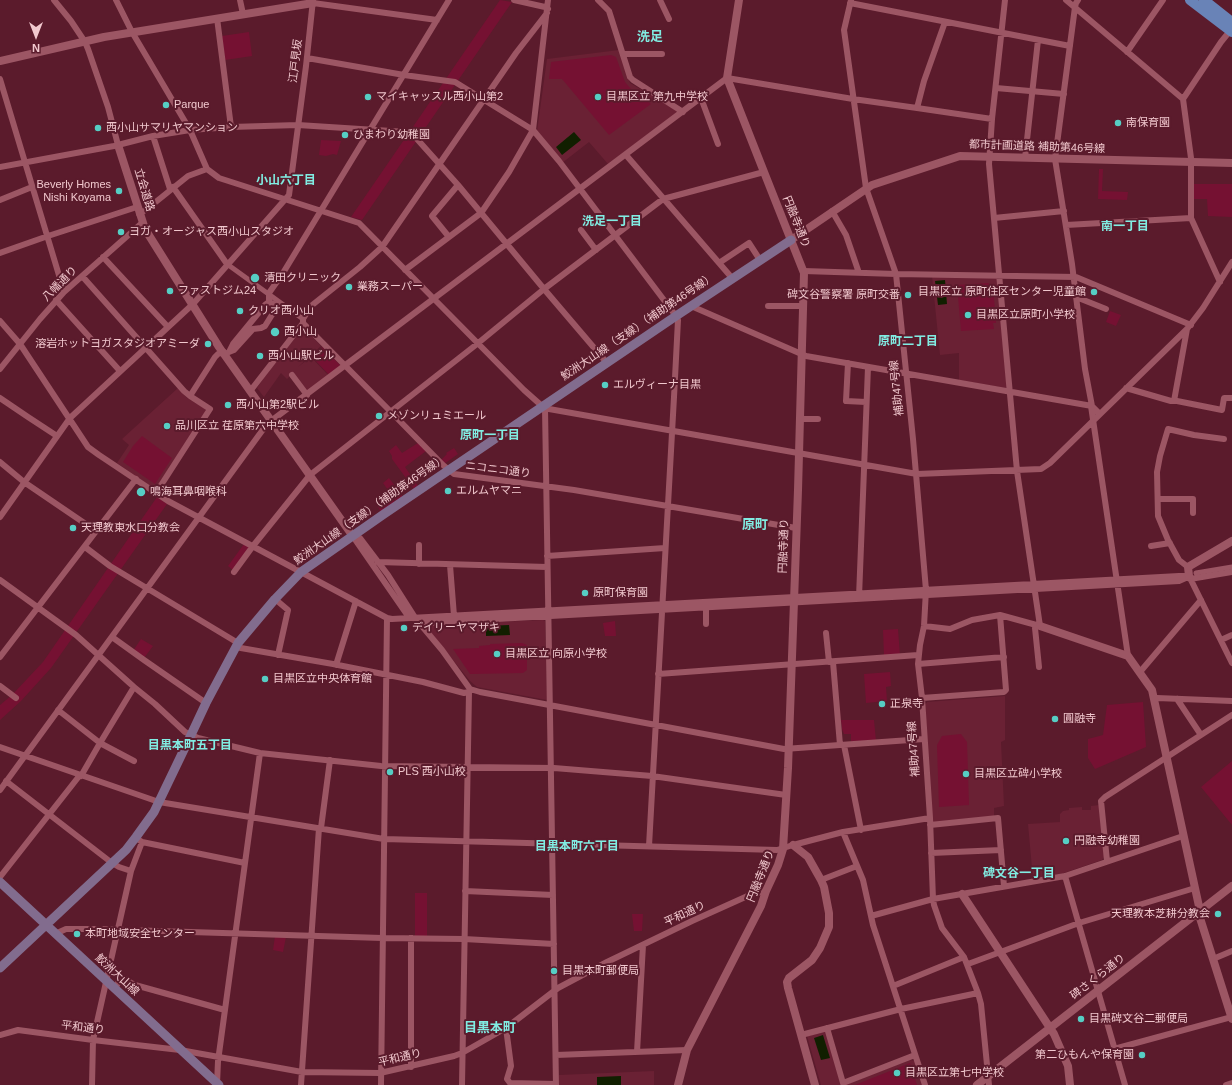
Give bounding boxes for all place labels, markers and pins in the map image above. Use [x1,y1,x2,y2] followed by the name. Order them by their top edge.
[376,90,503,104] place label: マイキャッスル西小山第2
[606,90,708,104] place label: 目黒区立 第九中学校
[363,92,373,102] marker: マイキャッスル西小山第2
[593,92,603,102] marker: 目黒区立 第九中学校
[174,98,209,112] place label: Parque
[161,100,171,110] marker: Parque
[1126,116,1170,130] place label: 南保育園
[1113,118,1123,128] marker: 南保育園
[106,121,238,135] place label: 西小山サマリヤマンション
[93,123,103,133] marker: 西小山サマリヤマンション
[353,128,430,142] place label: ひまわり幼稚園
[340,130,350,140] marker: ひまわり幼稚園
[36,178,111,204] place label: Beverly Homes Nishi Koyama
[114,186,124,196] marker: Beverly Homes Nishi Koyama
[129,225,294,239] place label: ヨガ・オージャス西小山スタジオ
[116,227,126,237] marker: ヨガ・オージャス西小山スタジオ
[264,271,341,285] place label: 清田クリニック
[249,272,261,284] marker: 清田クリニック
[357,280,423,294] place label: 業務スーパー
[344,282,354,292] marker: 業務スーパー
[178,284,256,298] place label: ファストジム24
[918,285,1086,299] place label: 目黒区立 原町住区センター児童館
[165,286,175,296] marker: ファストジム24
[1089,287,1099,297] marker: 目黒区立 原町住区センター児童館
[787,288,900,302] place label: 碑文谷警察署 原町交番
[903,290,913,300] marker: 碑文谷警察署 原町交番
[248,304,314,318] place label: クリオ西小山
[235,306,245,316] marker: クリオ西小山
[976,308,1075,322] place label: 目黒区立原町小学校
[963,310,973,320] marker: 目黒区立原町小学校
[284,325,317,339] place label: 西小山
[269,326,281,338] marker: 西小山
[35,337,200,351] place label: 溶岩ホットヨガスタジオアミーダ
[203,339,213,349] marker: 溶岩ホットヨガスタジオアミーダ
[268,349,334,363] place label: 西小山駅ビル
[255,351,265,361] marker: 西小山駅ビル
[613,378,701,392] place label: エルヴィーナ目黒
[600,380,610,390] marker: エルヴィーナ目黒
[236,398,319,412] place label: 西小山第2駅ビル
[223,400,233,410] marker: 西小山第2駅ビル
[387,409,486,423] place label: メゾンリュミエール
[374,411,384,421] marker: メゾンリュミエール
[175,419,299,433] place label: 品川区立 荏原第六中学校
[162,421,172,431] marker: 品川区立 荏原第六中学校
[456,484,522,498] place label: エルムヤマニ
[150,485,227,499] place label: 鳴海耳鼻咽喉科
[135,486,147,498] marker: 鳴海耳鼻咽喉科
[443,486,453,496] marker: エルムヤマニ
[81,521,180,535] place label: 天理教東水口分教会
[68,523,78,533] marker: 天理教東水口分教会
[593,586,648,600] place label: 原町保育園
[580,588,590,598] marker: 原町保育園
[412,621,500,635] place label: デイリーヤマザキ
[399,623,409,633] marker: デイリーヤマザキ
[505,647,607,661] place label: 目黒区立 向原小学校
[492,649,502,659] marker: 目黒区立 向原小学校
[273,672,372,686] place label: 目黒区立中央体育館
[260,674,270,684] marker: 目黒区立中央体育館
[890,697,923,711] place label: 正泉寺
[877,699,887,709] marker: 正泉寺
[1063,712,1096,726] place label: 圓融寺
[1050,714,1060,724] marker: 圓融寺
[398,765,466,779] place label: PLS 西小山校
[385,767,395,777] marker: PLS 西小山校
[974,767,1062,781] place label: 目黒区立碑小学校
[961,769,971,779] marker: 目黒区立碑小学校
[1074,834,1140,848] place label: 円融寺幼稚園
[1061,836,1071,846] marker: 円融寺幼稚園
[1111,907,1210,921] place label: 天理教本芝耕分教会
[1213,909,1223,919] marker: 天理教本芝耕分教会
[85,927,195,941] place label: 本町地域安全センター
[72,929,82,939] marker: 本町地域安全センター
[562,964,639,978] place label: 目黒本町郵便局
[549,966,559,976] marker: 目黒本町郵便局
[1089,1012,1188,1026] place label: 目黒碑文谷二郵便局
[1076,1014,1086,1024] marker: 目黒碑文谷二郵便局
[1035,1048,1134,1062] place label: 第二ひもんや保育園
[1137,1050,1147,1060] marker: 第二ひもんや保育園
[905,1066,1004,1080] place label: 目黒区立第七中学校
[892,1068,902,1078] marker: 目黒区立第七中学校

